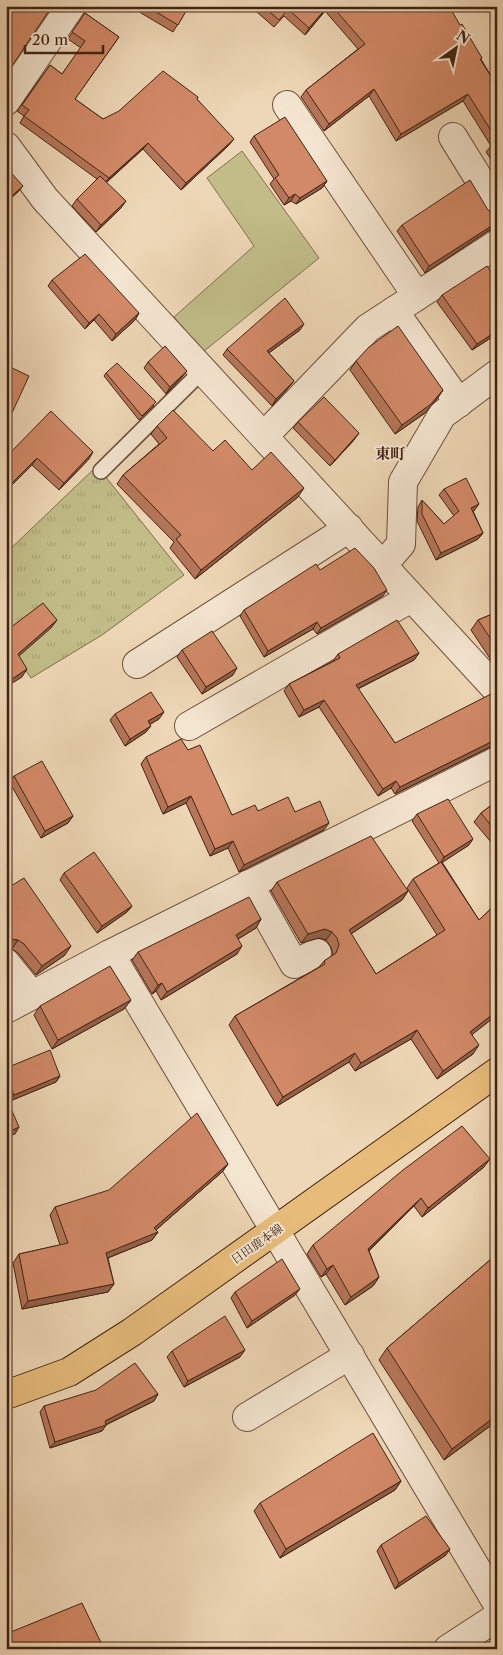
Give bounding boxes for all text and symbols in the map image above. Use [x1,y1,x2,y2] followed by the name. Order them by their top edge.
[25,22,102,54] scale bar
[430,22,480,72] north arrow
[453,26,473,48] text: N
[32,30,68,49] text: 20 m
[375,444,405,463] district label: 東町
[228,1220,286,1267] street label: 日田鹿本線

